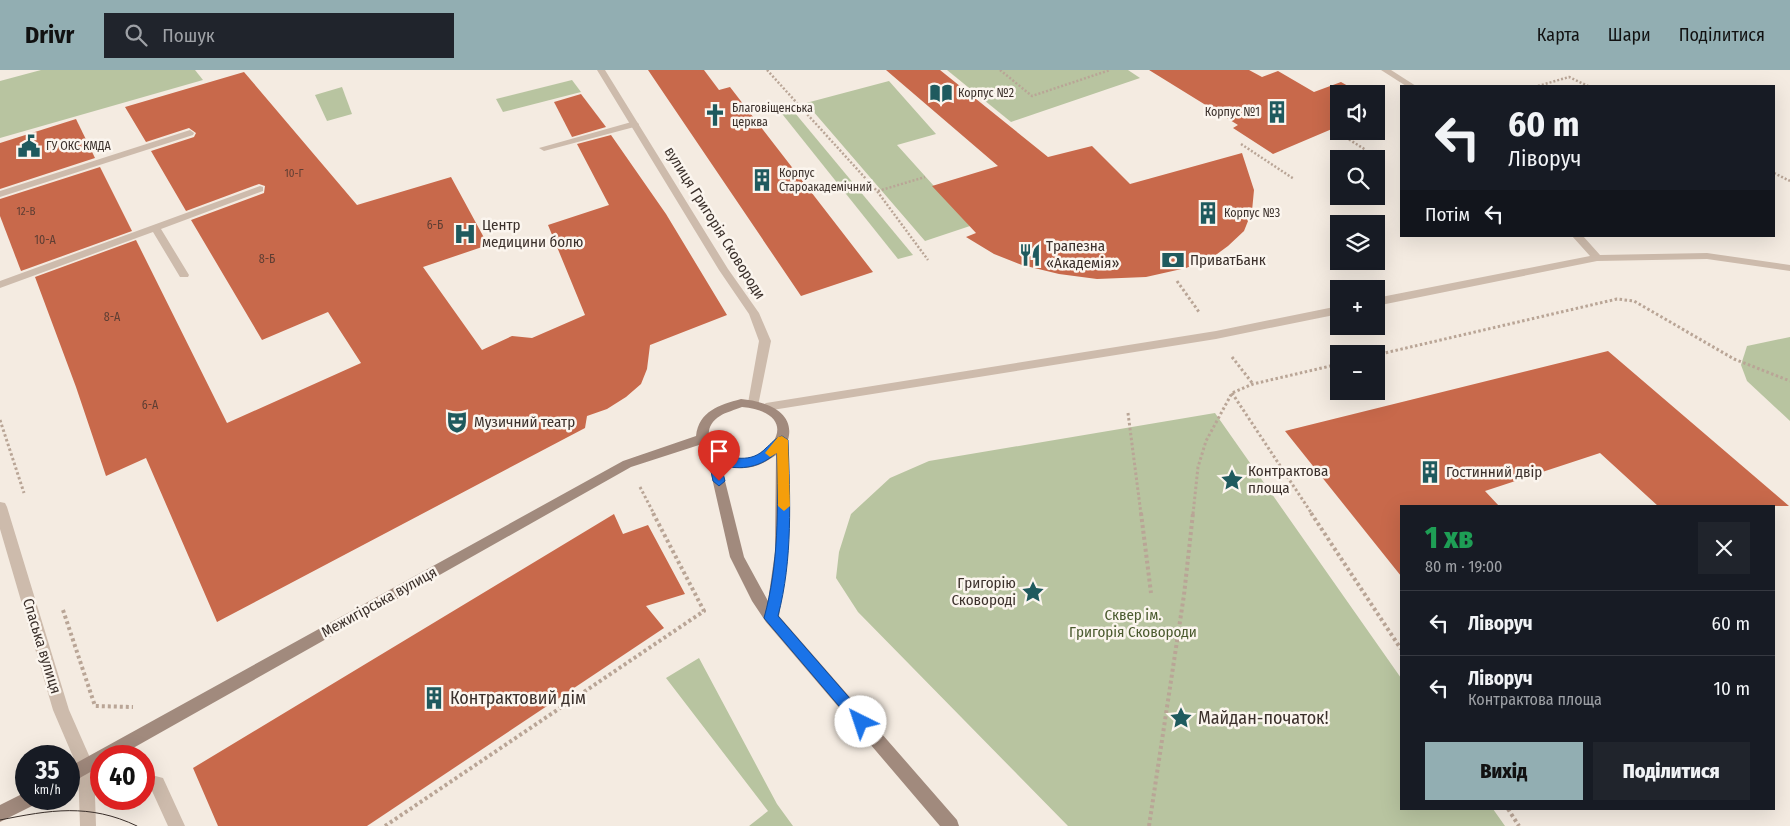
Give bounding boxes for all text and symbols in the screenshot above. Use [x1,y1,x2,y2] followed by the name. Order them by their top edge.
[104,13,454,58] search box
[25,21,74,49] text: Drivr
[122,21,150,49] icon: search
[162,24,215,47] text: Пошук
[1537,24,1580,46] text: Карта
[1608,24,1651,46] text: Шари
[1679,24,1765,46] text: Поділитися
[928,80,954,106] library icon: Корпус №2
[1330,85,1385,400] map controls
[1330,85,1385,140] button: sound
[958,86,1014,100] place label: Корпус №2
[1264,99,1290,125] building icon: Корпус №1
[732,101,813,129] place label: Благовіщенська церква
[702,102,728,128] church icon: Благовіщенська церква
[1508,103,1579,145] text: 60 m
[1205,105,1260,119] place label: Корпус №1
[1425,105,1490,170] icon: left
[16,133,42,159] public building icon: ГУ ОКС КМДА
[46,139,111,153] place label: ГУ ОКС КМДА
[661,143,769,303] street label: вулиця Григорія Сковороди
[1508,145,1581,172] text: Ліворуч
[1330,150,1385,205] button: search
[779,166,872,194] place label: Корпус Староакадемічний
[284,167,304,180] house number: 10-Г
[749,167,775,193] building icon: Корпус Староакадемічний
[1195,200,1221,226] building icon: Корпус №3
[1480,200,1508,228] icon: left
[1425,203,1470,226] text: Потім
[16,205,36,218] house number: 12-В
[1224,206,1280,220] place label: Корпус №3
[1330,215,1385,270] button: layers
[482,216,583,251] place label: Центр медицини болю
[427,218,443,232] house number: 6-Б
[452,221,478,247] hospital icon: Центр медицини болю
[34,233,56,247] house number: 10-А
[1046,237,1119,272] place label: Трапезна «Академія»
[1017,242,1043,268] restaurant icon: Трапезна «Академія»
[1160,247,1186,273] bank icon: ПриватБанк
[1190,251,1266,269] place label: ПриватБанк
[259,252,275,266] house number: 8-Б
[1330,280,1385,335] button: +
[104,310,121,324] house number: 8-А
[1330,345,1385,400] button: −
[142,398,159,412] house number: 6-А
[444,409,470,435] theatre icon: Музичний театр
[474,413,575,431] place label: Музичний театр
[698,430,740,481] pin
[705,437,733,465] icon: arrive
[1417,459,1443,485] building icon: Гостинний двір
[1248,462,1328,497] place label: Контрактова площа
[1446,463,1542,481] place label: Гостинний двір
[1219,467,1245,493] place icon: Контрактова площа
[1425,520,1473,556] text: 1 хв
[1698,522,1750,574] button: close
[1425,557,1502,576] text: 80 m · 19:00
[318,563,440,641] street label: Межигірська вулиця
[951,574,1016,609] place label: Григорію Сковороді
[1020,579,1046,605] place icon: Григорію Сковороді
[19,596,65,696] street label: Спаська вулиця
[1069,606,1197,641] park label: Сквер ім. Григорія Сковороди
[1425,609,1453,637] icon: left
[1468,612,1533,635] text: Ліворуч
[1712,612,1750,635] text: 60 m
[1468,667,1533,690] text: Ліворуч
[1425,674,1453,702] icon: left
[1714,677,1750,700] text: 10 m
[421,685,447,711] building icon: Контрактовий дім
[450,687,586,709] place label: Контрактовий дім
[1468,690,1602,709] text: Контрактова площа
[834,695,886,747] position arrow
[1168,705,1194,731] place icon: Майдан-початок!
[1198,707,1329,729] place label: Майдан-початок!
[1425,742,1583,800] button: Вихід
[1593,742,1750,800] button: Поділитися
[90,745,155,810] speed limit sign: 40
[35,756,60,786] text: 35
[34,783,61,797] text: km/h

